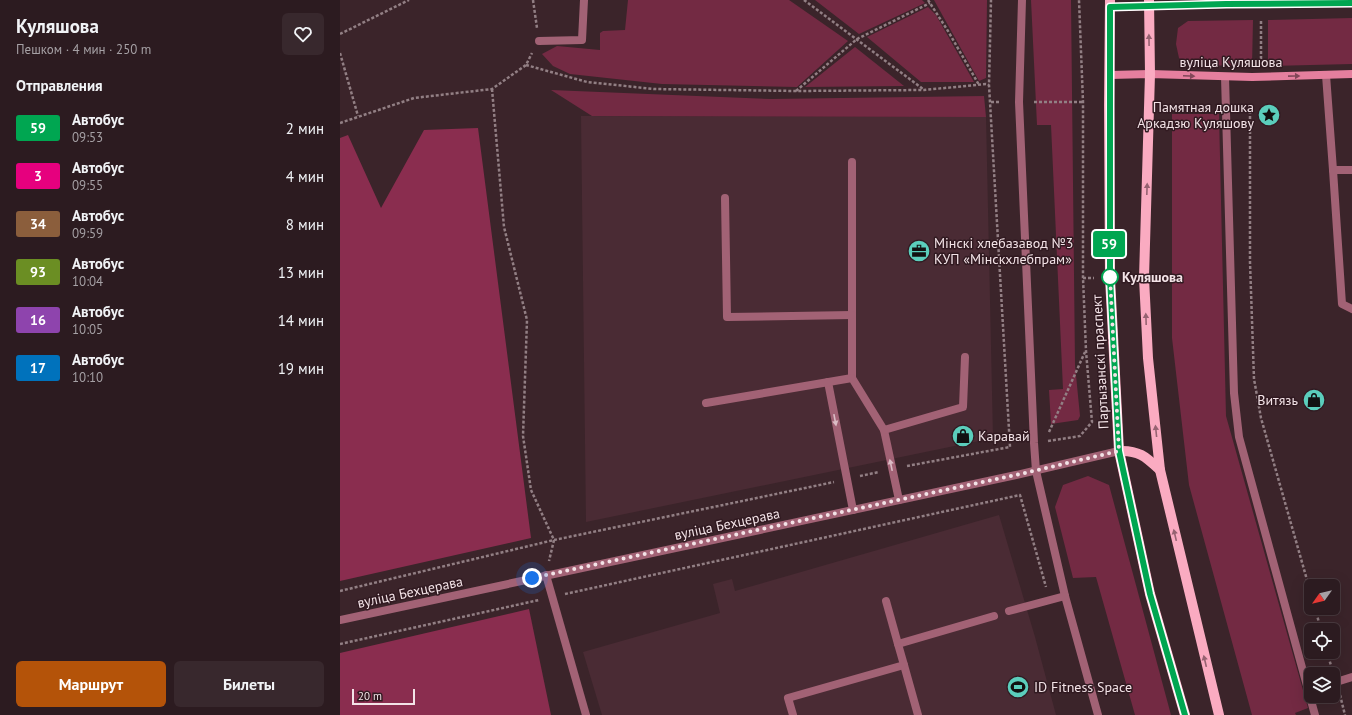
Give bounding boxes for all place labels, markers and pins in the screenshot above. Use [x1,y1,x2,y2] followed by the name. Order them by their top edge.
[1137,98,1254,132] place label: Памятная дошка Аркадзю Куляшову
[1256,102,1282,128] place icon: Памятная дошка Аркадзю Куляшову
[934,234,1073,268] place label: Мінскі хлебазавод №3 КУП «Мінскхлебпрам»
[906,238,932,264] office icon: Мінскі хлебазавод №3 КУП «Мінскхлебпрам»
[1101,268,1119,286] marker: Куляшова
[1122,268,1183,286] place label: Куляшова
[1301,387,1327,413] shop icon: Витязь
[1257,391,1298,409] place label: Витязь
[950,423,976,449] shop icon: Каравай
[978,427,1030,445] place label: Каравай
[1005,674,1031,700] sports icon: ID Fitness Space
[1034,678,1132,696] place label: ID Fitness Space

